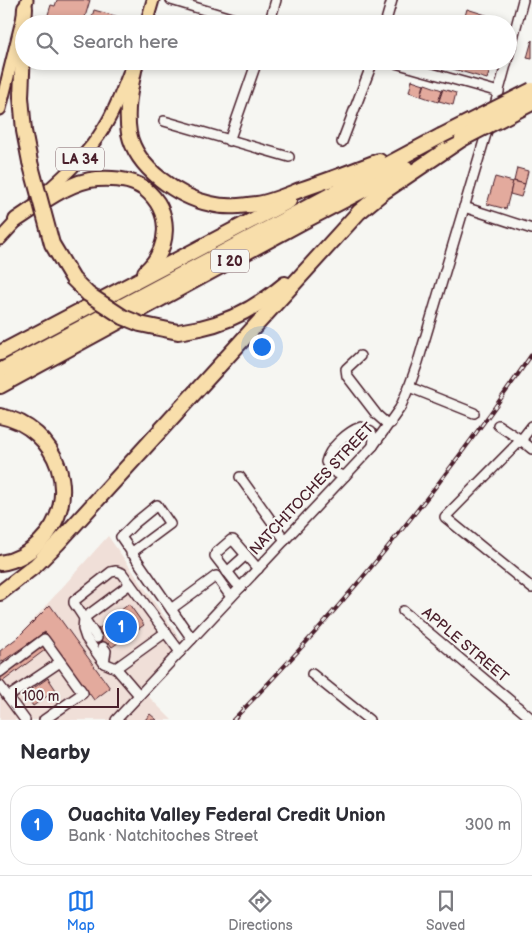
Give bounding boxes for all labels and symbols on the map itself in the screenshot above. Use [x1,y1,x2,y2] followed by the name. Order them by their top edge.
[56,148,104,170] road number: LA 34
[211,250,249,272] road number: I 20
[249,334,275,360] your location
[246,419,378,559] street label: NATCHITOCHES STREET
[418,603,512,687] street label: APPLE STREET
[105,608,137,646] pin: 1
[15,685,119,708] scale bar

